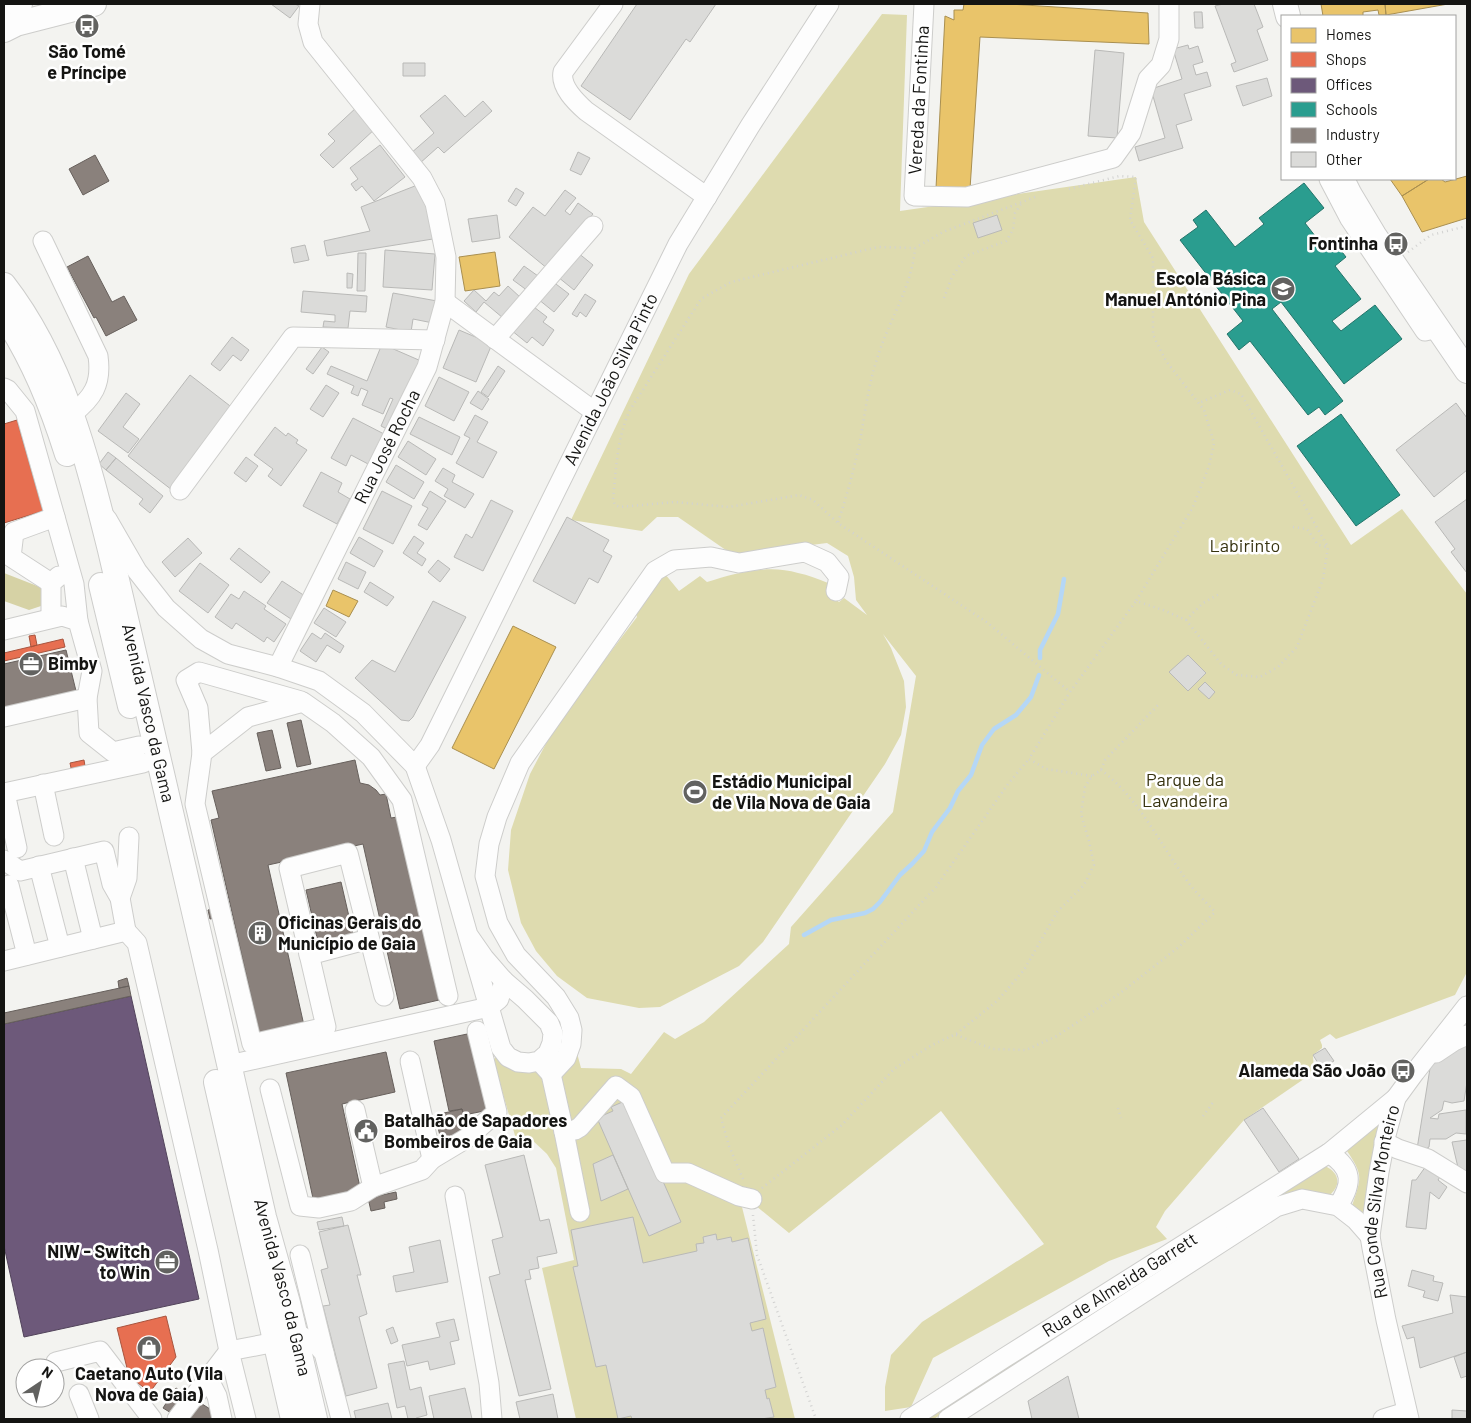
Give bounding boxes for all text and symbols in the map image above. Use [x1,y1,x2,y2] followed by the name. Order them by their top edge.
[74,13,100,39] bus stop icon: São Tomé e Príncipe
[1281,15,1456,180] legend
[903,25,933,175] street label: Vereda da Fontinha
[1326,25,1371,43] text: Homes
[47,40,127,83] place label: São Tomé e Príncipe
[1326,50,1366,68] text: Shops
[1326,75,1372,93] text: Offices
[1326,100,1378,118] text: Schools
[1326,125,1380,143] text: Industry
[1326,150,1363,168] text: Other
[1383,231,1409,257] bus stop icon: Fontinha
[1308,232,1378,254] place label: Fontinha
[1105,267,1266,310] place label: Escola Básica Manuel António Pina
[1270,276,1296,302] school or university icon: Escola Básica Manuel António Pina
[558,289,662,468] street label: Avenida João Silva Pinto
[349,386,424,507] street label: Rua José Rocha
[1210,534,1280,556] park label: Labirinto
[118,621,180,804] street label: Avenida Vasco da Gama
[18,651,44,677] office icon: Bimby
[48,652,98,674] place label: Bimby
[1142,768,1228,811] park label: Parque da Lavandeira
[712,770,871,813] place label: Estádio Municipal de Vila Nova de Gaia
[682,779,708,805] sports icon: Estádio Municipal de Vila Nova de Gaia
[278,911,422,954] place label: Oficinas Gerais do Município de Gaia
[247,920,273,946] building icon: Oficinas Gerais do Município de Gaia
[1390,1058,1416,1084] bus stop icon: Alameda São João
[1238,1059,1386,1081] place label: Alameda São João
[1358,1102,1404,1301] street label: Rua Conde Silva Monteiro
[384,1109,567,1152] place label: Batalhão de Sapadores Bombeiros de Gaia
[353,1118,379,1144] public building icon: Batalhão de Sapadores Bombeiros de Gaia
[250,1196,317,1378] street label: Avenida Vasco da Gama
[1038,1227,1201,1341] street label: Rua de Almeida Garrett
[47,1240,150,1283] place label: NIW - Switch to Win
[154,1249,180,1275] office icon: NIW - Switch to Win
[136,1335,162,1361] shop icon: Caetano Auto (Vila Nova de Gaia)
[15,1358,65,1408] north arrow
[39,1362,56,1382] text: N
[75,1362,223,1405] place label: Caetano Auto (Vila Nova de Gaia)

